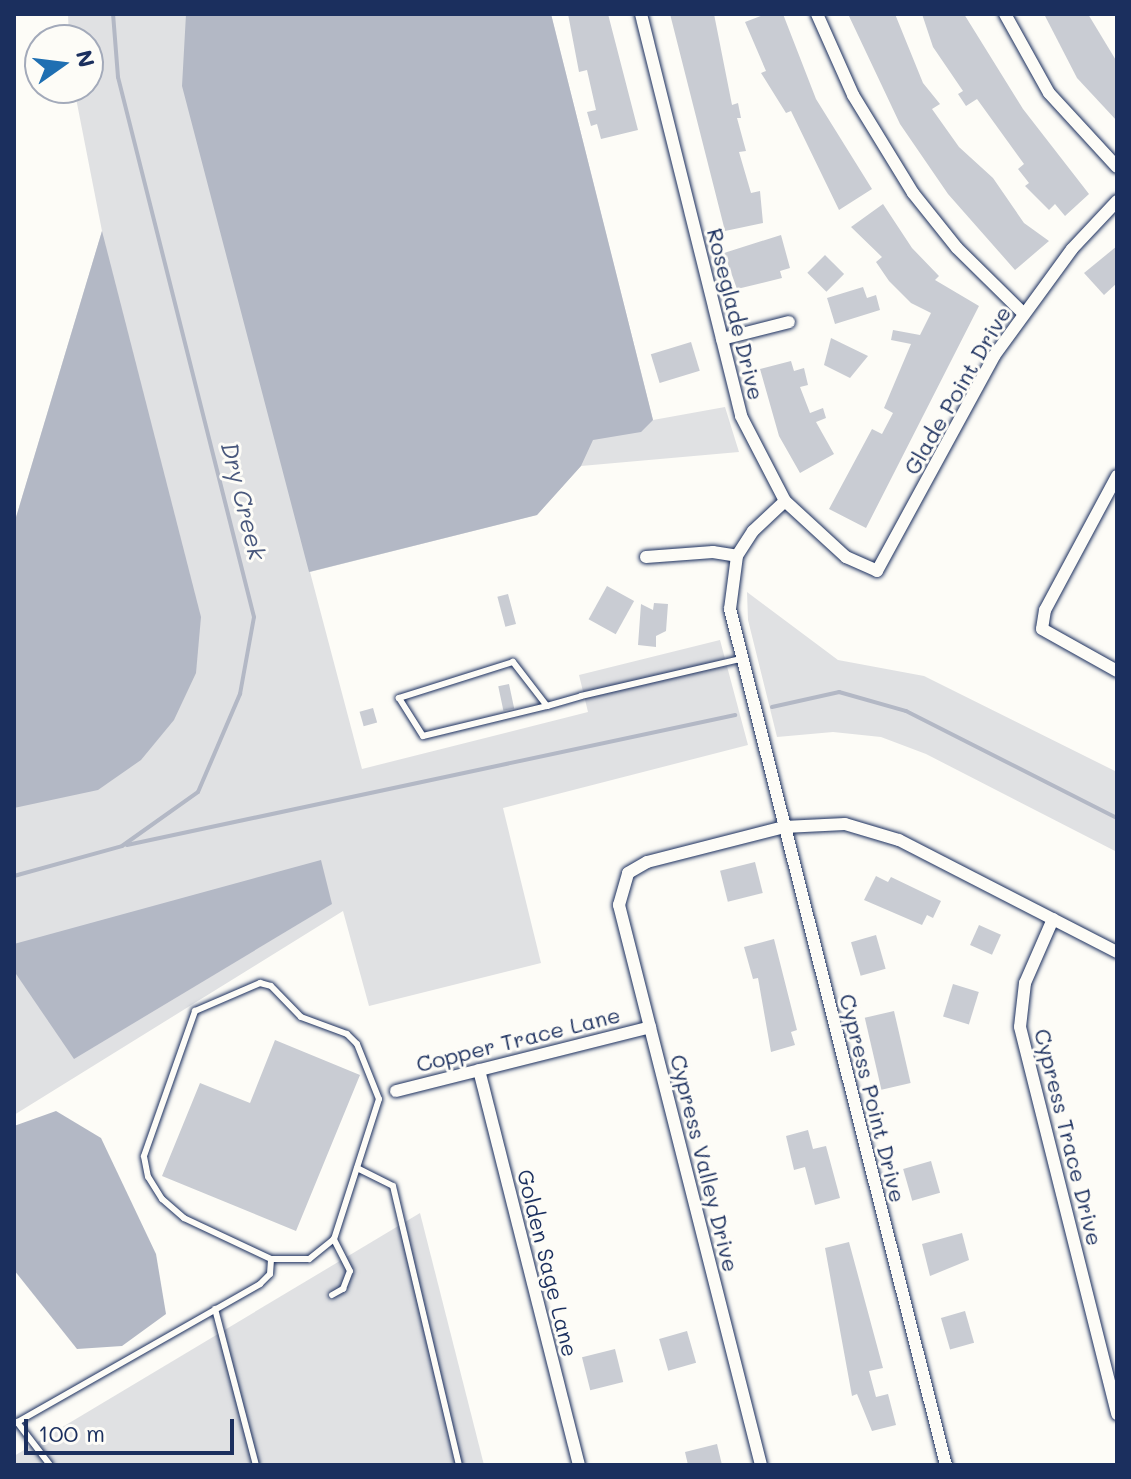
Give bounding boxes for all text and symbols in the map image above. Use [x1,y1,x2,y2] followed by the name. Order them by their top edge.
[24,24,104,104] north arrow
[70,47,102,70] text: N
[702,225,770,403] street label: Roseglade Drive
[898,301,1016,479] street label: Glade Point Drive
[215,439,273,563] water label: Dry Creek
[834,991,912,1205] street label: Cypress Point Drive
[413,1001,623,1077] street label: Copper Trace Lane
[1029,1026,1109,1248] street label: Cypress Trace Drive
[665,1052,745,1274] street label: Cypress Valley Drive
[512,1167,584,1359] street label: Golden Sage Lane
[28,1403,238,1453] scale bar
[38,1417,105,1448] text: 100 m

